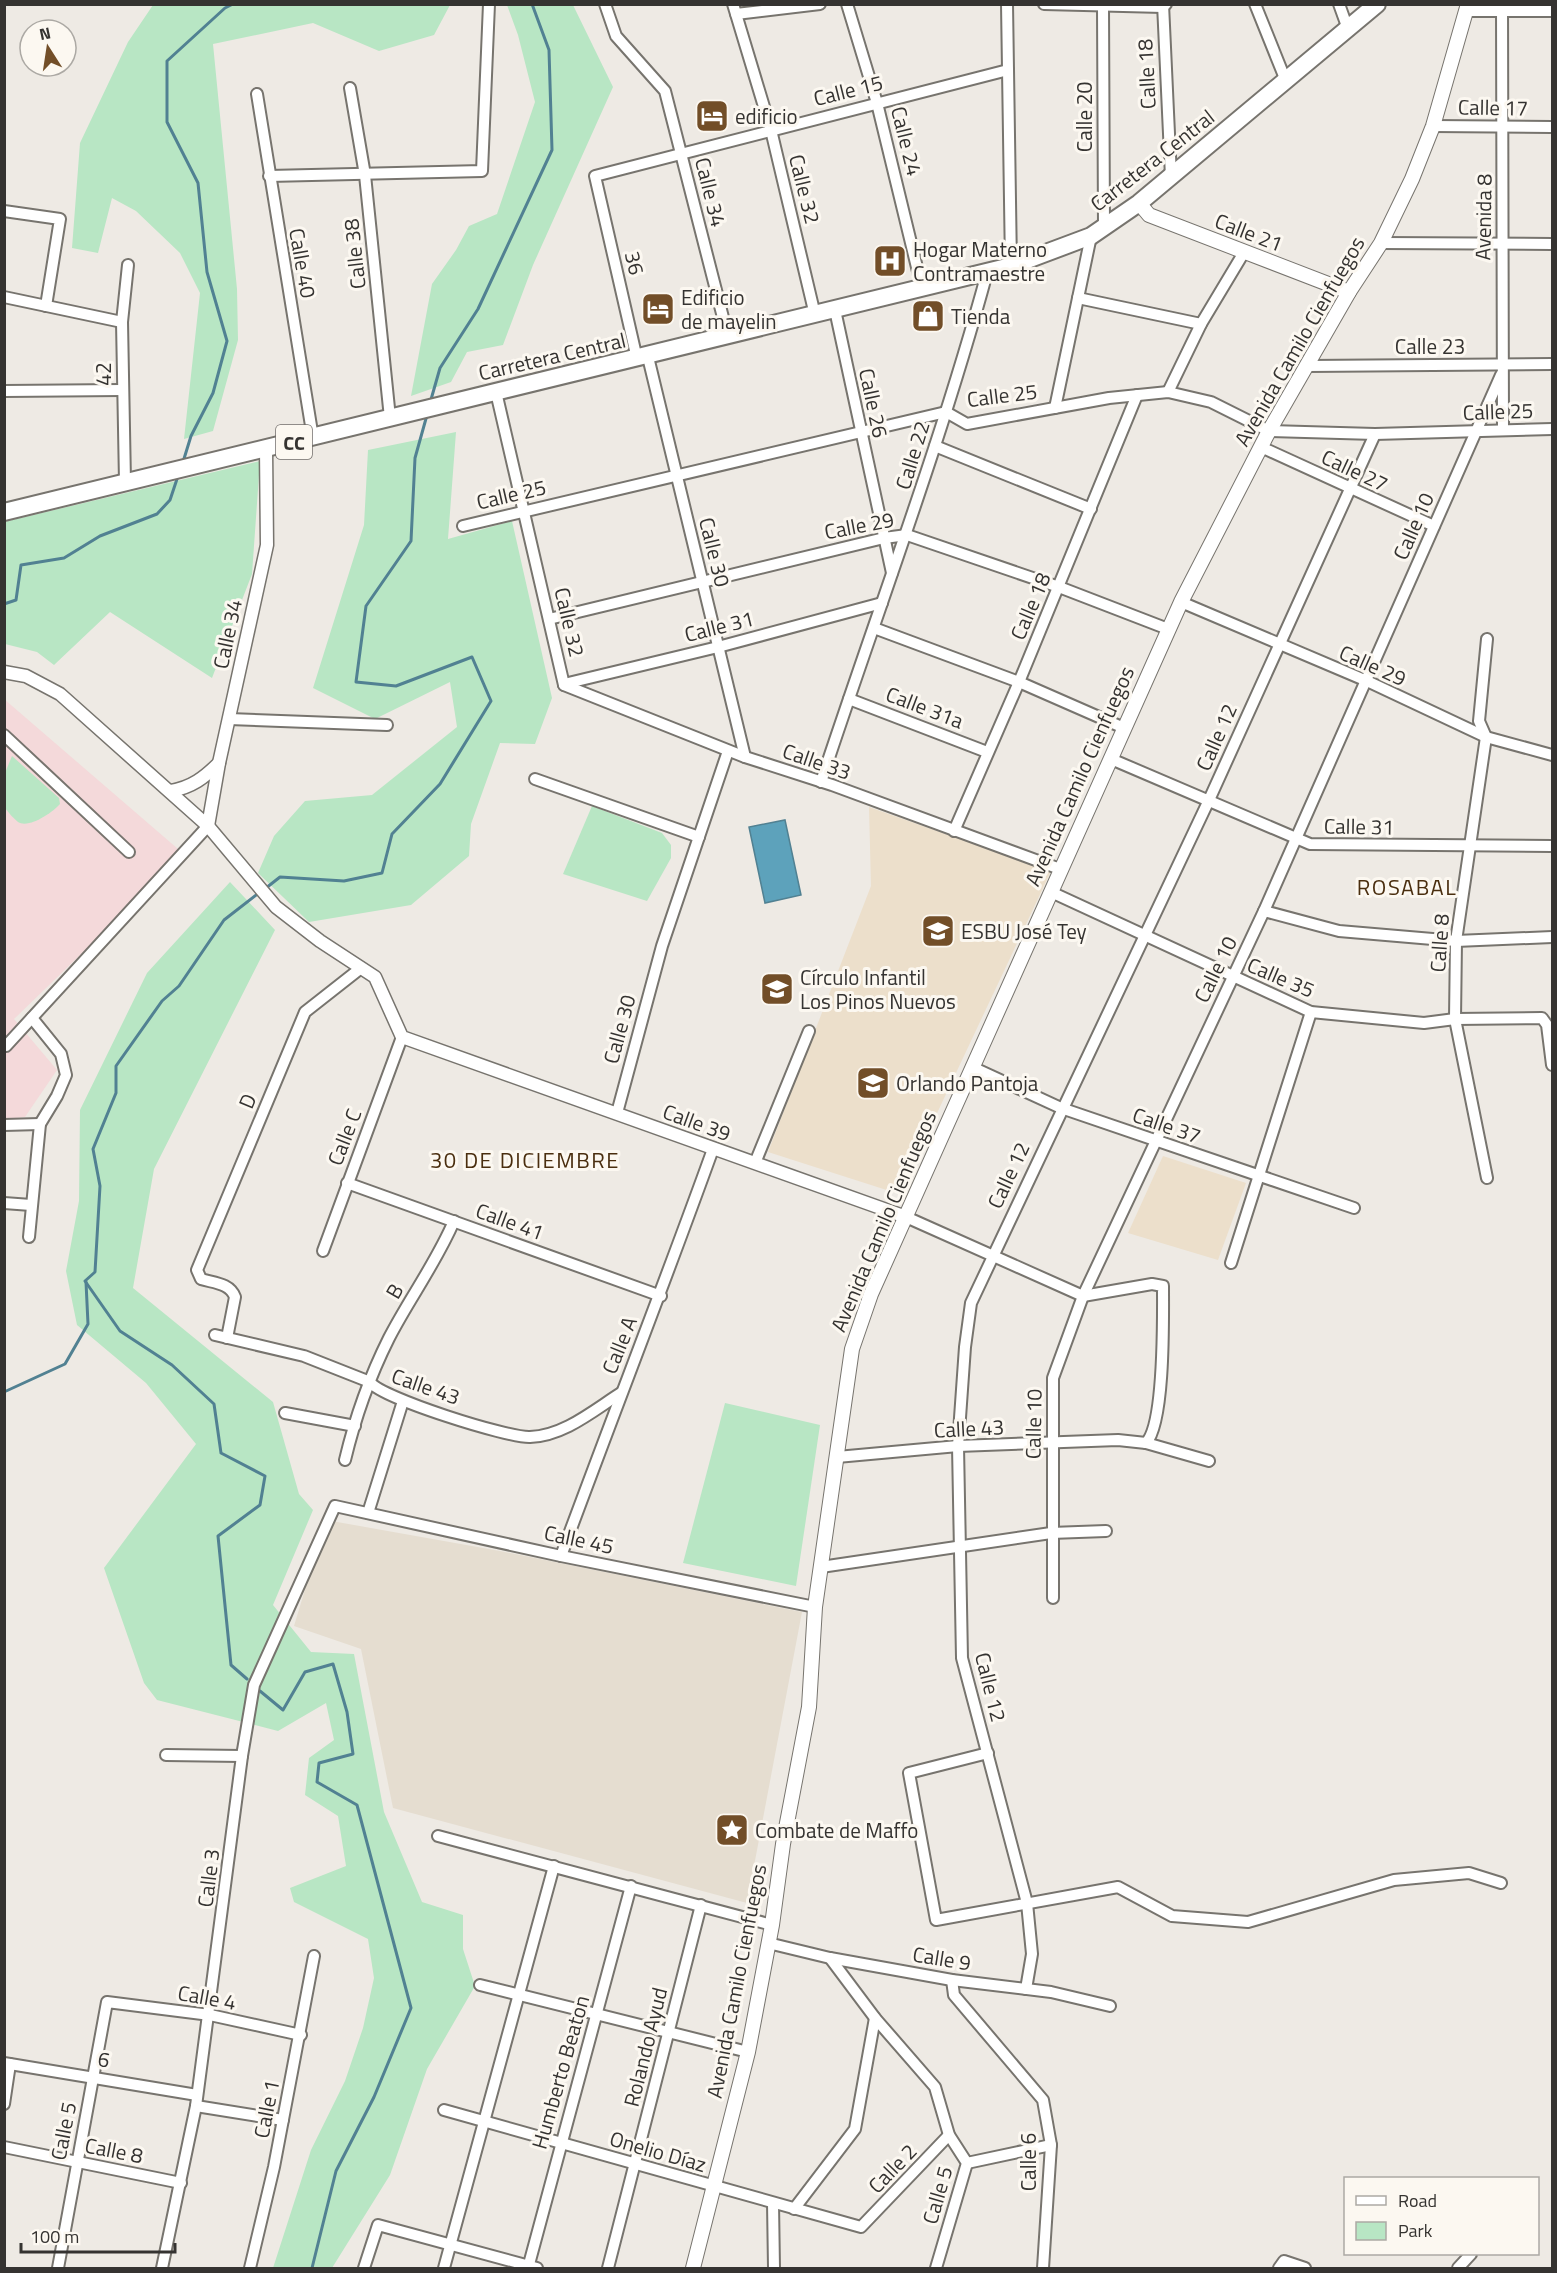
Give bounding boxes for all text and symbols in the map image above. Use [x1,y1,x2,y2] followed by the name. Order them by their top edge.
[18,18,78,78] north arrow
[37,20,53,46] text: N
[1128,38,1164,110] street label: Calle 18
[810,66,886,114] street label: Calle 15
[1068,82,1100,152] street label: Calle 20
[1458,90,1528,124] street label: Calle 17
[694,98,730,134] hotel icon: edificio
[735,100,798,132] place label: edificio
[1083,101,1221,219] street label: Carretera Central
[883,103,931,179] street label: Calle 24
[781,151,829,227] street label: Calle 32
[687,154,735,230] street label: Calle 34
[1466,173,1500,261] street label: Avenida 8
[1210,204,1288,260] street label: Calle 21
[334,217,374,291] street label: Calle 38
[281,226,325,300] street label: Calle 40
[1226,230,1372,452] street label: Avenida Camilo Cienfuegos
[913,233,1047,289] place label: Hogar Materno Contramaestre
[872,243,908,279] hospital icon: Hogar Materno Contramaestre
[617,248,653,278] street label: 36
[681,281,777,337] place label: Edificio de mayelin
[640,291,676,327] hotel icon: Edificio de mayelin
[910,298,946,334] shop icon: Tienda
[951,300,1011,332] place label: Tienda
[475,324,629,388] street label: Carretera Central
[1395,330,1465,362] street label: Calle 23
[87,362,119,386] street label: 42
[851,365,897,441] street label: Calle 26
[965,375,1039,415] street label: Calle 25
[1462,394,1534,428] street label: Calle 25
[886,417,938,493] street label: Calle 22
[276,425,312,459] road number: CC
[1316,441,1394,499] street label: Calle 27
[473,470,549,518] street label: Calle 25
[1384,487,1442,565] street label: Calle 10
[821,503,897,547] street label: Calle 29
[691,514,739,590] street label: Calle 30
[1002,567,1059,645] street label: Calle 18
[546,584,594,660] street label: Calle 32
[204,596,250,672] street label: Calle 34
[681,602,757,650] street label: Calle 31
[1334,636,1412,694] street label: Calle 29
[1016,661,1142,891] street label: Avenida Camilo Cienfuegos
[881,678,969,737] street label: Calle 31a
[1187,698,1245,776] street label: Calle 12
[779,734,855,788] street label: Calle 33
[1324,809,1394,843] street label: Calle 31
[1357,870,1457,904] district label: ROSABAL
[1421,912,1457,973] street label: Calle 8
[920,913,956,949] school or university icon: ESBU José Tey
[961,915,1087,947] place label: ESBU José Tey
[1185,930,1245,1008] street label: Calle 10
[1242,949,1320,1005] street label: Calle 35
[800,961,956,1017] place label: Círculo Infantil Los Pinos Nuevos
[759,971,795,1007] school or university icon: Círculo Infantil Los Pinos Nuevos
[594,991,644,1067] street label: Calle 30
[855,1065,891,1101] school or university icon: Orlando Pantoja
[896,1067,1039,1099] place label: Orlando Pantoja
[230,1089,264,1113] street label: D
[658,1095,736,1149] street label: Calle 39
[1129,1098,1205,1152] street label: Calle 37
[319,1104,369,1170] street label: Calle C
[822,1105,944,1337] street label: Avenida Camilo Cienfuegos
[979,1136,1037,1214] street label: Calle 12
[430,1143,620,1177] district label: 30 DE DICIEMBRE
[471,1194,549,1248] street label: Calle 41
[377,1277,411,1305] street label: B
[593,1311,645,1379] street label: Calle A
[388,1359,464,1413] street label: Calle 43
[1016,1389,1050,1459] street label: Calle 10
[933,1410,1005,1446] street label: Calle 43
[541,1516,617,1562] street label: Calle 45
[967,1649,1015,1725] street label: Calle 12
[714,1812,750,1848] place icon: Combate de Maffo
[755,1814,918,1846] place label: Combate de Maffo
[189,1847,227,1909] street label: Calle 3
[698,1861,774,2101] street label: Avenida Camilo Cienfuegos
[911,1938,973,1978] street label: Calle 9
[175,1976,239,2018] street label: Calle 4
[615,1984,675,2110] street label: Rolando Ayud
[523,1991,597,2153] street label: Humberto Beaton
[95,2042,113,2076] street label: 6
[245,2077,287,2141] street label: Calle 1
[42,2099,84,2163] street label: Calle 5
[606,2122,710,2180] street label: Onelio Díaz
[82,2129,146,2171] street label: Calle 8
[1012,2133,1044,2191] street label: Calle 6
[860,2136,924,2200] street label: Calle 2
[914,2162,960,2228] street label: Calle 5
[1344,2177,1539,2255] legend
[1398,2187,1437,2214] text: Road
[21,2216,176,2254] scale bar
[1398,2217,1433,2244] text: Park
[30,2223,79,2250] text: 100 m

